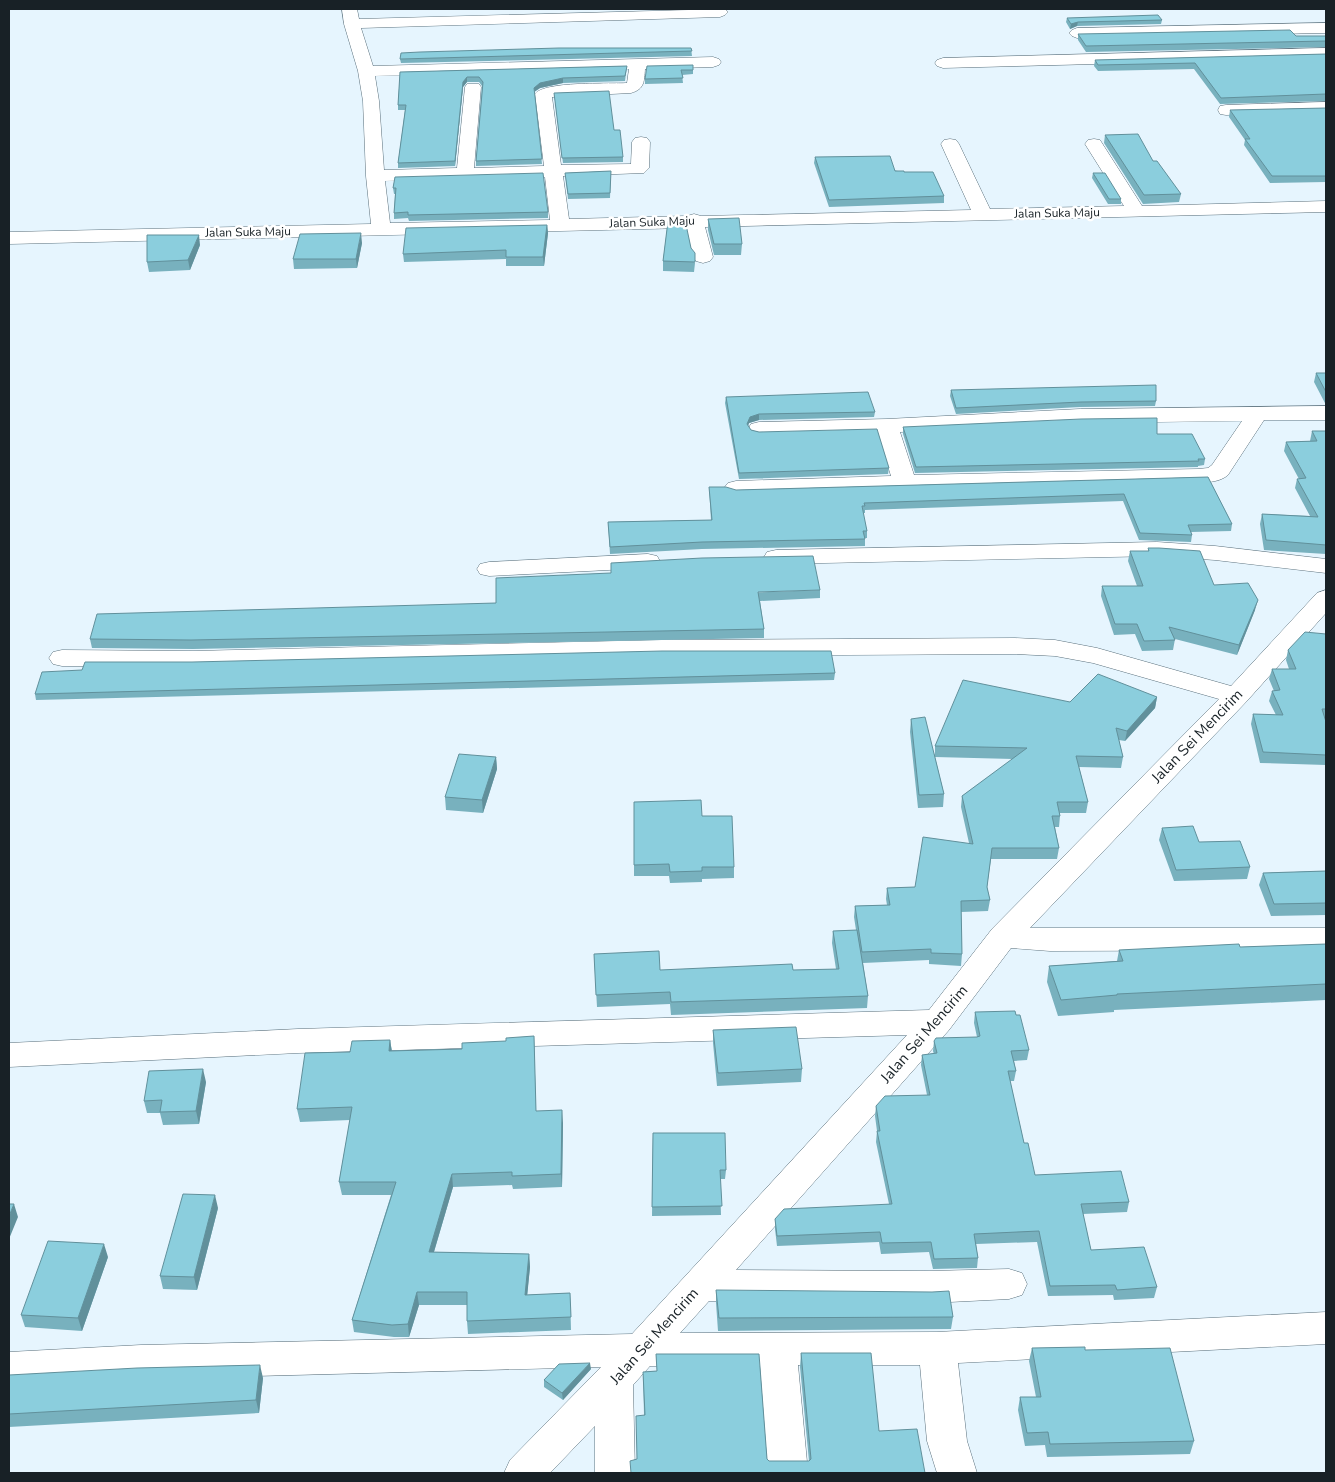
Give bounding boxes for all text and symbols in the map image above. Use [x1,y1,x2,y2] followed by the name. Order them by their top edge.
[1013,204,1100,222] street label: Jalan Suka Maju
[608,213,695,232] street label: Jalan Suka Maju
[204,223,291,241] street label: Jalan Suka Maju
[1146,685,1247,788] street label: Jalan Sei Mencirim
[875,981,972,1088] street label: Jalan Sei Mencirim
[605,1283,703,1389] street label: Jalan Sei Mencirim

